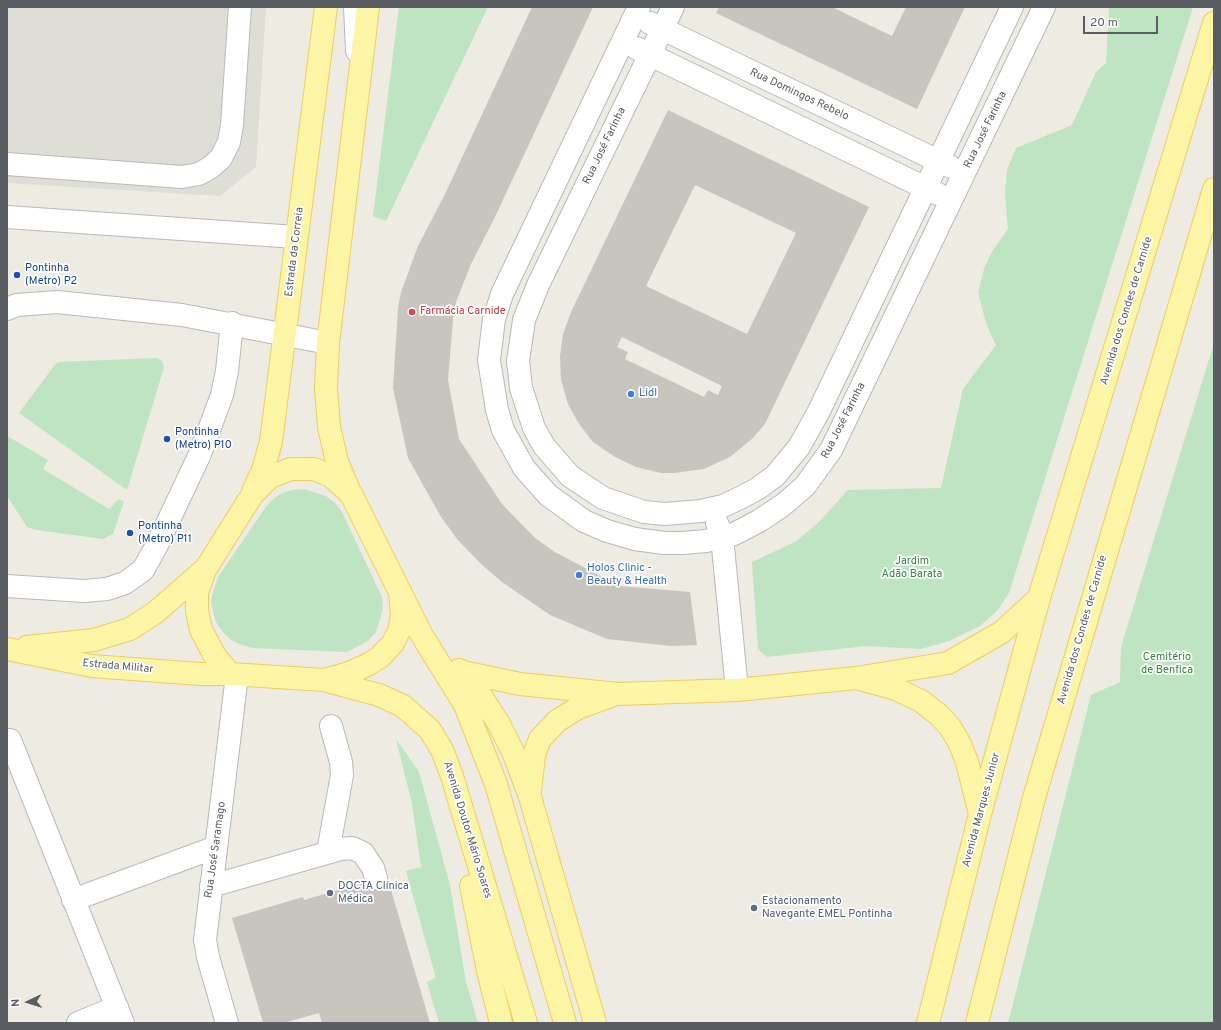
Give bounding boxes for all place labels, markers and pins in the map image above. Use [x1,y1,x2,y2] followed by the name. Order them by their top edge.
[25,262,77,288] place label: Pontinha (Metro) P2
[12,270,22,280] marker: Pontinha (Metro) P2
[420,305,506,319] place label: Farmácia Carnide
[407,307,417,317] marker: Farmácia Carnide
[639,387,657,401] place label: Lidl
[626,389,636,399] marker: Lidl
[175,426,232,452] place label: Pontinha (Metro) P10
[162,434,172,444] marker: Pontinha (Metro) P10
[138,520,192,546] place label: Pontinha (Metro) P11
[125,528,135,538] marker: Pontinha (Metro) P11
[587,562,667,588] place label: Holos Clinic - Beauty & Health
[574,570,584,580] marker: Holos Clinic - Beauty & Health
[338,880,409,906] place label: DOCTA Clínica Médica
[325,888,335,898] marker: DOCTA Clínica Médica
[762,895,892,921] place label: Estacionamento Navegante EMEL Pontinha
[749,903,759,913] marker: Estacionamento Navegante EMEL Pontinha

